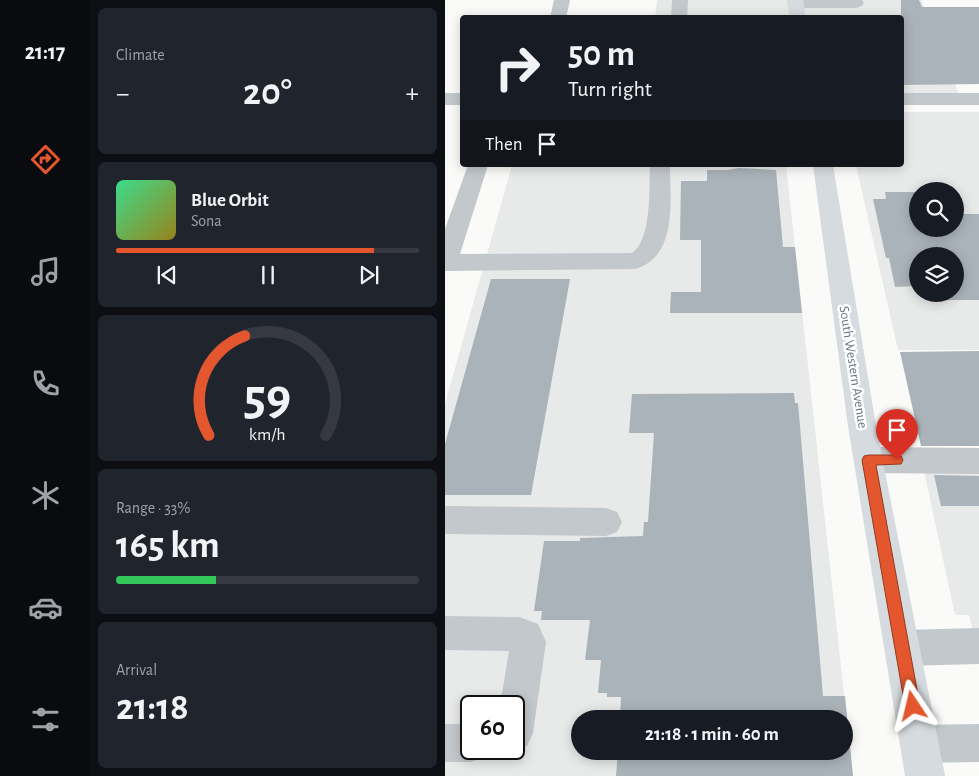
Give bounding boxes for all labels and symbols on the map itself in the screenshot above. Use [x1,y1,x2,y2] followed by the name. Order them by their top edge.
[836,305,870,429] street label: South Western Avenue
[876,409,918,460] pin
[886,679,938,731] position arrow
[460,695,525,760] speed limit sign: 60

